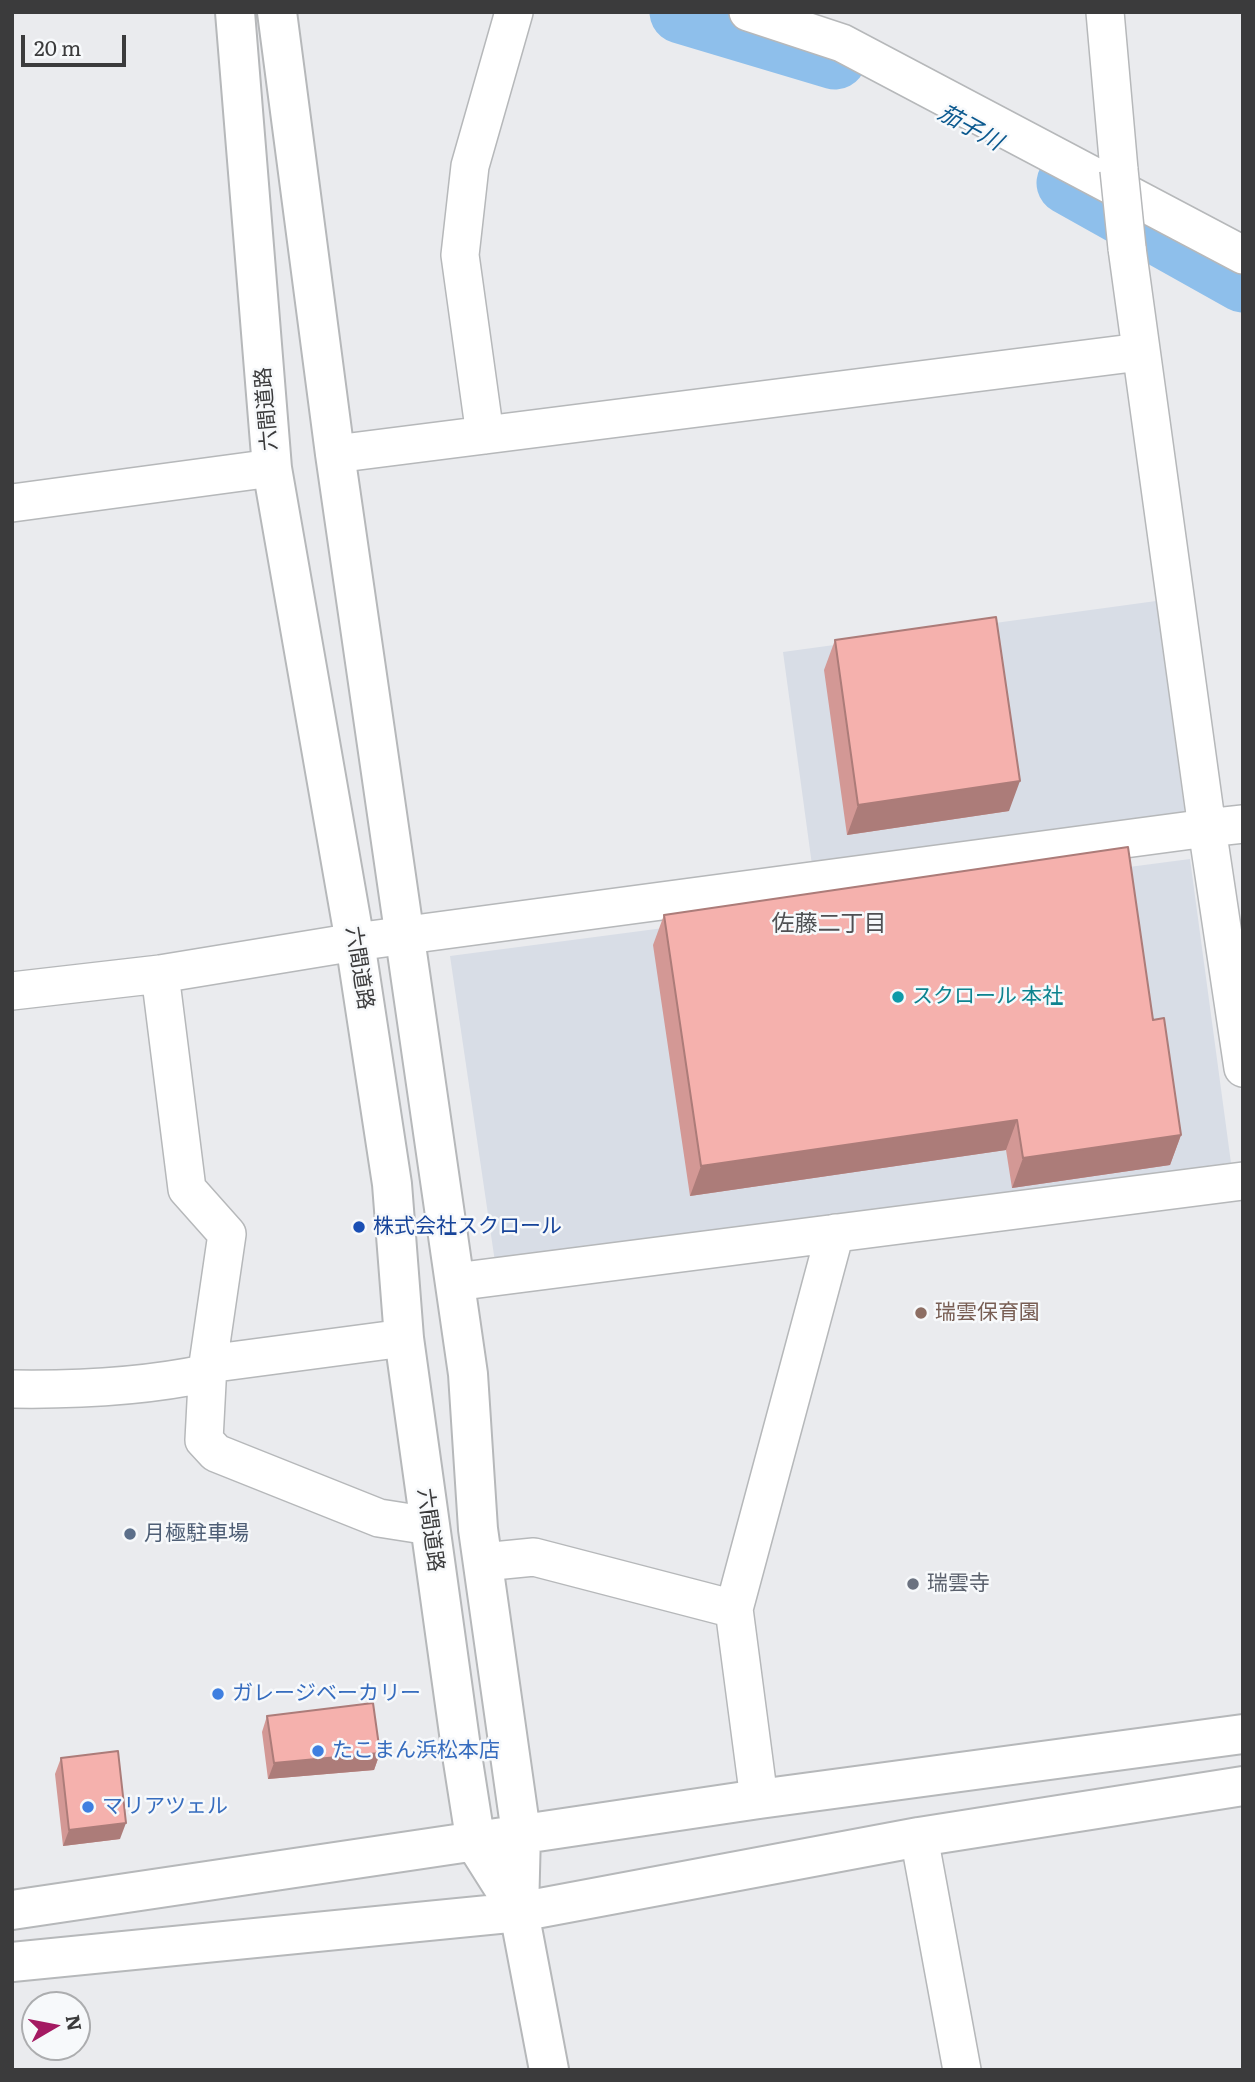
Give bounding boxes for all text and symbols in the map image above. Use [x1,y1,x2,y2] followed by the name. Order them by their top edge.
[24,21,130,65] scale bar
[34,31,81,62] text: 20 m
[933,99,1007,157] water label: 茄子川
[251,366,283,452] street label: 六間道路
[772,910,886,938] district label: 佐藤二丁目
[340,925,378,1011] street label: 六間道路
[912,984,1063,1010] place label: スクロール 本社
[890,989,906,1005] marker: スクロール 本社
[373,1214,562,1240] place label: 株式会社スクロール
[351,1219,367,1235] marker: 株式会社スクロール
[935,1300,1040,1326] place label: 瑞雲保育園
[913,1305,929,1321] marker: 瑞雲保育園
[412,1487,448,1573] street label: 六間道路
[144,1521,249,1547] place label: 月極駐車場
[122,1526,138,1542] marker: 月極駐車場
[927,1571,990,1597] place label: 瑞雲寺
[905,1576,921,1592] marker: 瑞雲寺
[232,1681,421,1707] place label: ガレージベーカリー
[210,1686,226,1702] marker: ガレージベーカリー
[332,1738,500,1764] place label: たこまん浜松本店
[310,1743,326,1759] marker: たこまん浜松本店
[102,1794,228,1820] place label: マリアツェル
[80,1799,96,1815] marker: マリアツェル
[21,1991,91,2061] north arrow
[60,2012,90,2033] text: N

